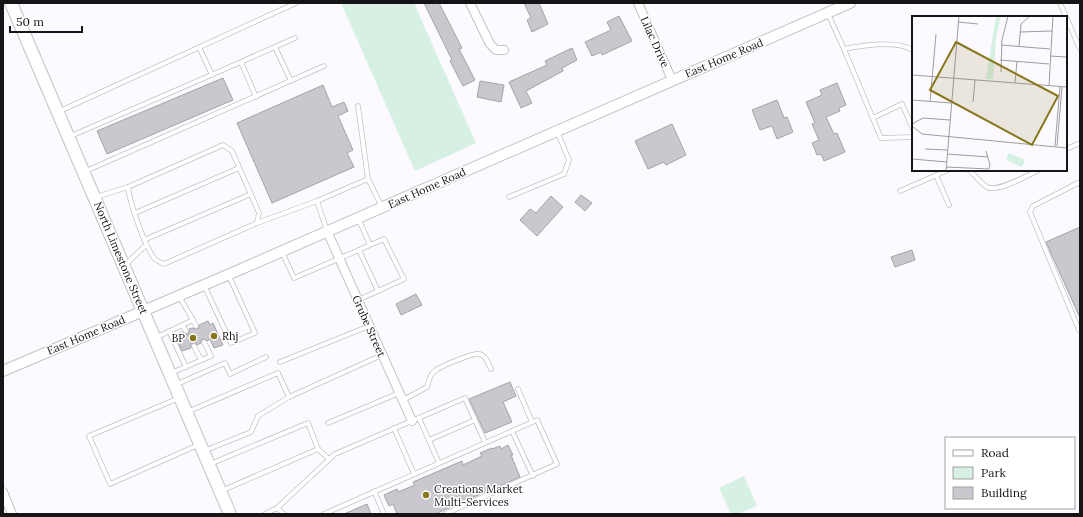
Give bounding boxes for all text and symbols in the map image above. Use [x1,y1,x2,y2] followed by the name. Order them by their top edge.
[10,8,82,34] scale bar
[16,14,44,29] text: 50 m
[638,14,672,70] street label: Lilac Drive
[912,16,1067,171] inset map
[683,35,766,81] street label: East Home Road
[386,164,468,211] street label: East Home Road
[91,200,151,317] street label: North Limestone Street
[349,293,389,360] street label: Grube Street
[45,312,128,358] street label: East Home Road
[222,329,238,343] place label: Rhj
[172,331,185,345] place label: BP
[209,331,219,341] marker: Rhj
[188,333,198,343] marker: BP
[945,437,1075,509] legend
[981,445,1009,460] text: Road
[981,465,1007,480] text: Park
[434,482,524,509] place label: Creations Market Multi-Services
[981,485,1027,500] text: Building
[421,490,431,500] marker: Creations Market Multi-Services

